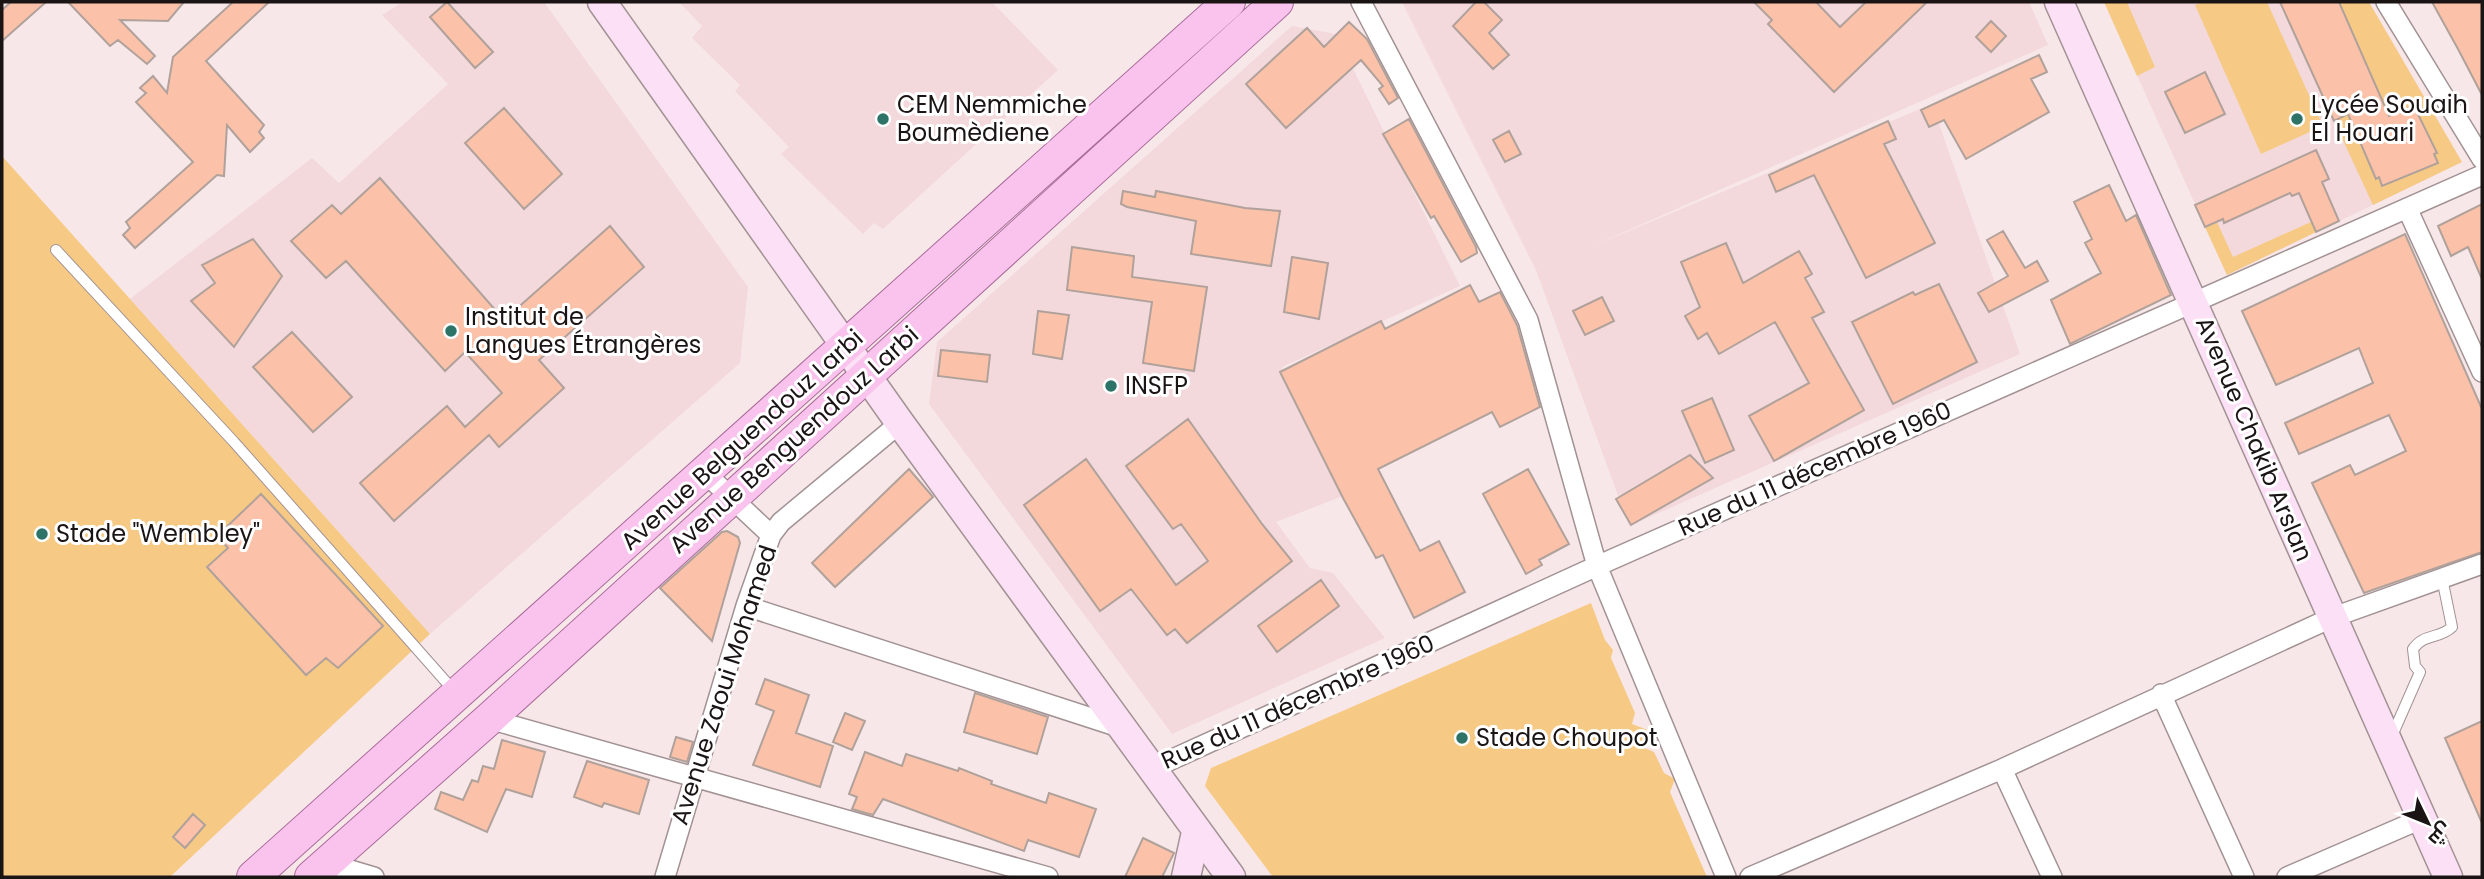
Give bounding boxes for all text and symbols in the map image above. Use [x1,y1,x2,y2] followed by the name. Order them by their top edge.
[897,88,1087,149] place label: CEM Nemmiche Boumèdiene
[2311,88,2468,149] place label: Lycée Souaih El Houari
[875,111,891,127] marker: CEM Nemmiche Boumèdiene
[2289,111,2305,127] marker: Lycée Souaih El Houari
[465,300,701,361] place label: Institut de Langues Étrangères
[2188,311,2321,566] street label: Avenue Chakib Arslan
[662,319,926,561] street label: Avenue Benguendouz Larbi
[613,322,870,558] street label: Avenue Belguendouz Larbi
[443,323,459,339] marker: Institut de Langues Étrangères
[1125,369,1188,402] place label: INSFP
[1103,378,1119,394] marker: INSFP
[1673,393,1957,544] street label: Rue du 11 décembre 1960
[56,517,260,550] place label: Stade "Wembley"
[34,526,50,542] marker: Stade "Wembley"
[663,541,784,829] street label: Avenue Zaoui Mohamed
[1156,626,1440,777] street label: Rue du 11 décembre 1960
[1476,721,1658,754] place label: Stade Choupot
[1454,730,1470,746] marker: Stade Choupot
[2393,788,2463,858] north arrow
[2422,816,2458,852] text: ش

